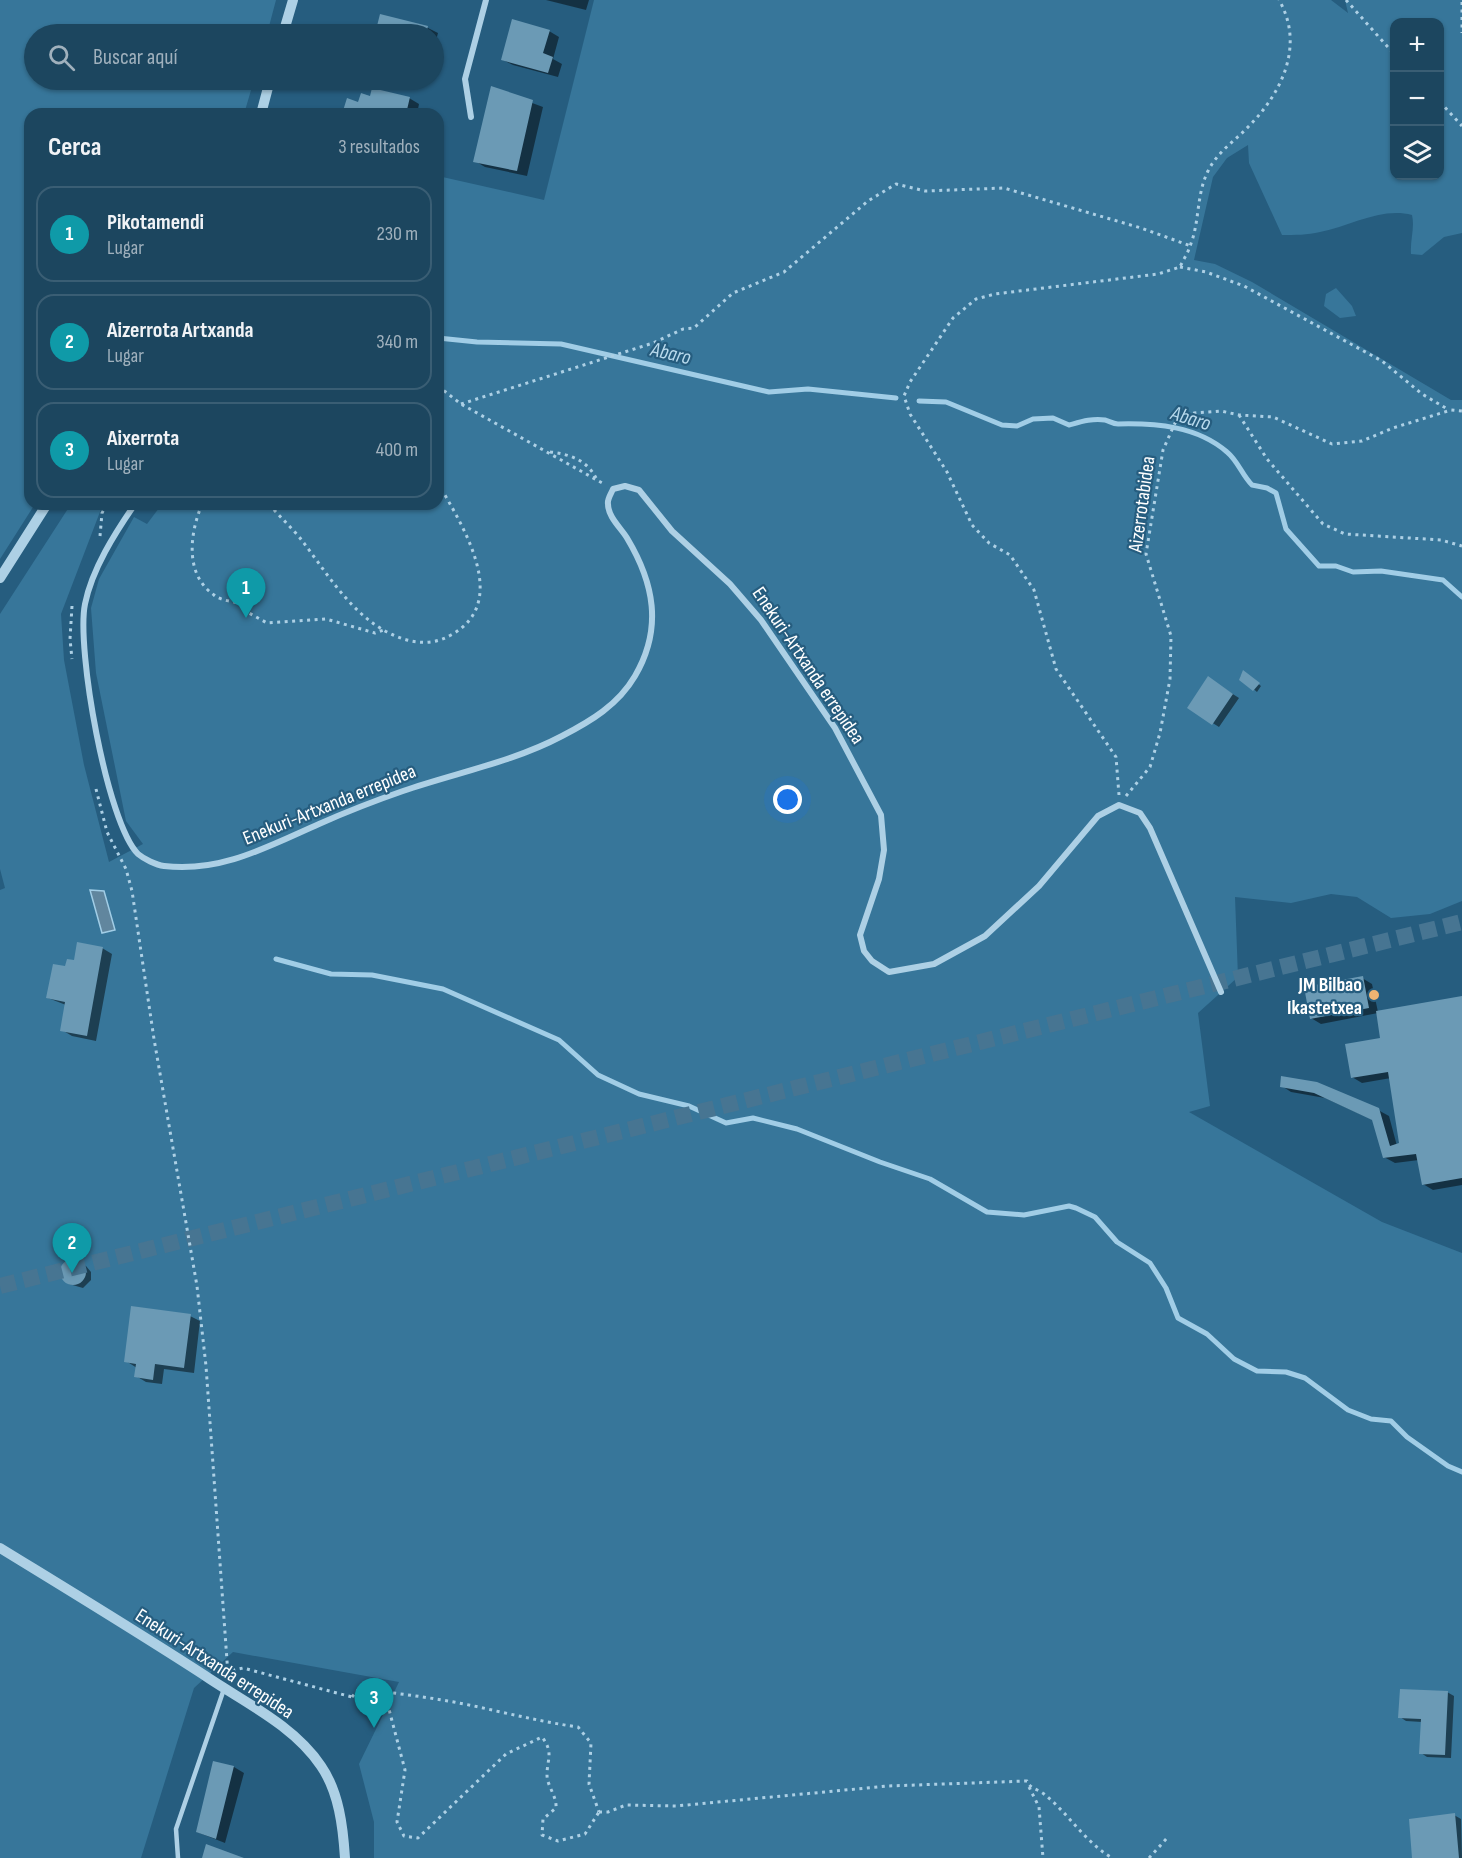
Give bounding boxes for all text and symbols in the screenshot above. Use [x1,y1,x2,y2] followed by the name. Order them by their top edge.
[1390,18,1444,180] map controls
[1390,18,1444,72] button: +
[24,24,444,90] search box
[45,41,78,74] icon: search
[93,44,178,71] text: Buscar aquí
[1390,72,1444,126] button: −
[1390,126,1444,180] button: layers
[48,132,101,163] text: Cerca
[338,135,420,159] text: 3 resultados
[107,209,204,236] text: Pikotamendi
[66,222,73,246] text: 1
[376,222,418,246] text: 230 m
[107,236,144,260] text: Lugar
[107,317,254,344] text: Aizerrota Artxanda
[65,330,74,354] text: 2
[376,330,418,354] text: 340 m
[648,337,694,370] water label: Abaro
[107,344,144,368] text: Lugar
[1167,400,1214,436] water label: Abaro
[107,425,179,452] text: Aixerrota
[65,438,74,462] text: 3
[376,438,418,462] text: 400 m
[107,452,144,476] text: Lugar
[1123,455,1161,555] street label: Aizerrotabidea
[226,568,266,618] pin: 1
[747,582,870,749] street label: Enekuri-Artxanda errepidea
[239,759,419,851] street label: Enekuri-Artxanda errepidea
[773,785,802,814] your location
[1287,973,1362,1020] place label: JM Bilbao Ikastetxea
[1367,988,1381,1002] marker: JM Bilbao Ikastetxea
[52,1224,92,1273] pin: 2
[131,1604,298,1724] street label: Enekuri-Artxanda errepidea
[354,1678,394,1728] pin: 3

